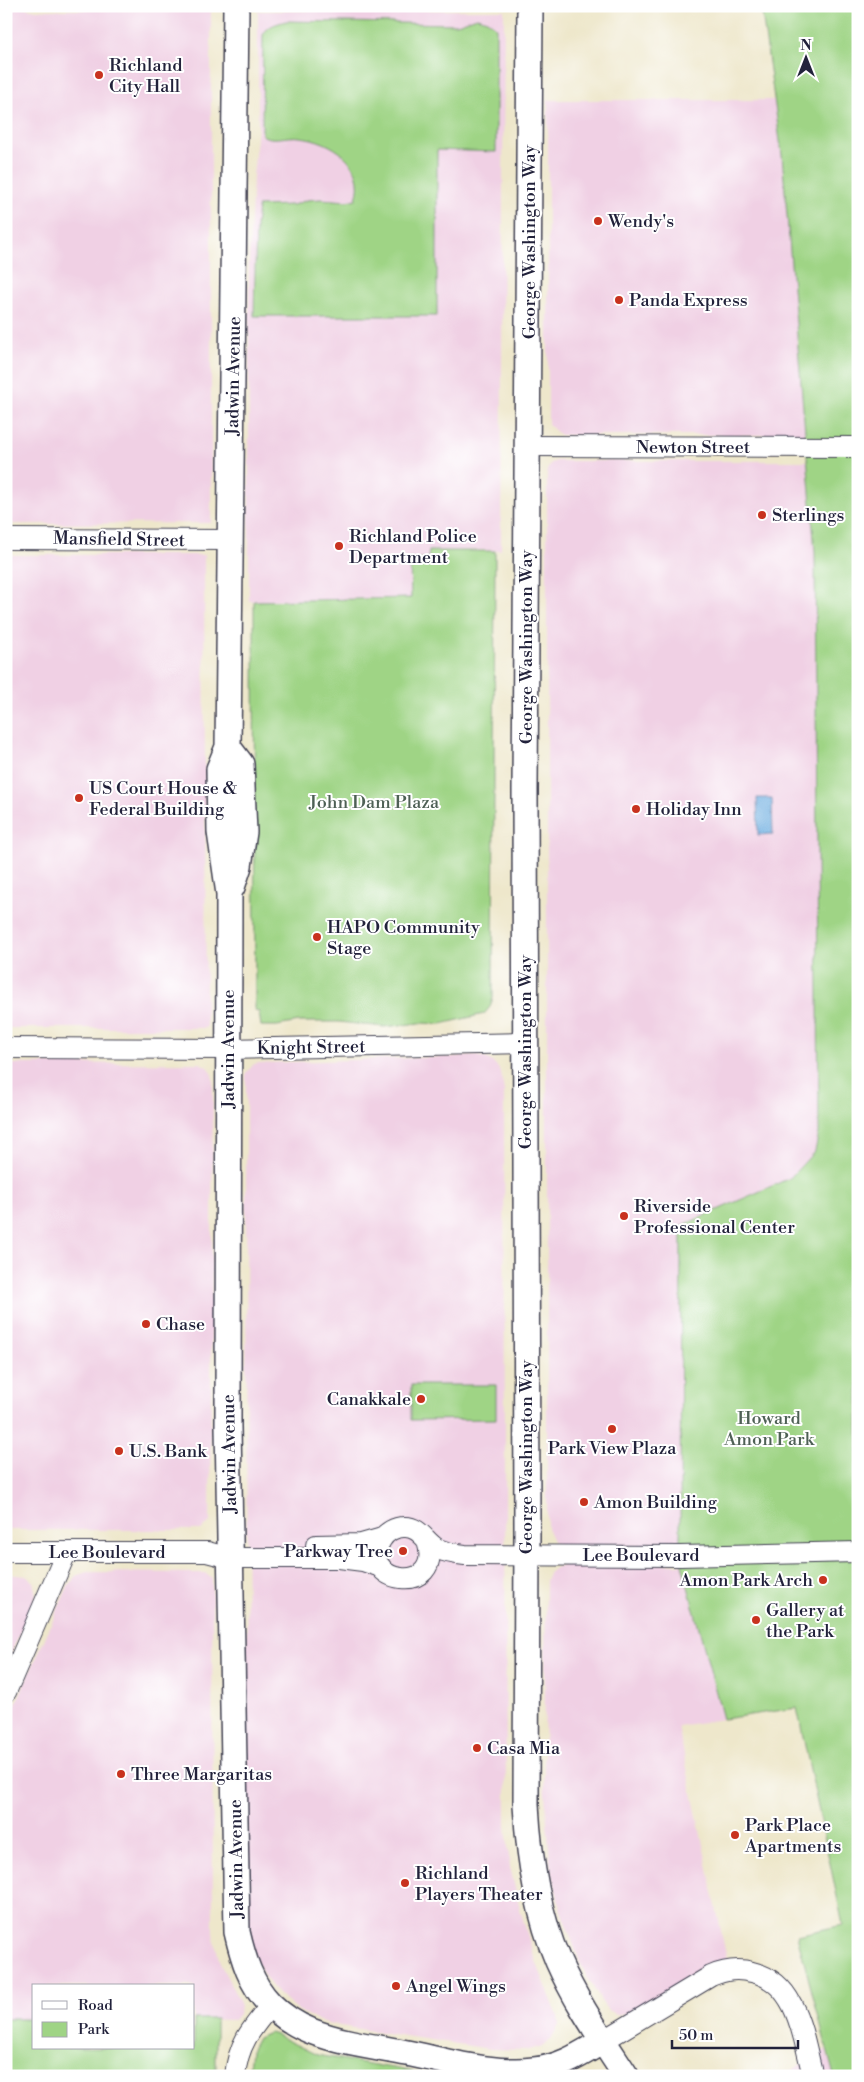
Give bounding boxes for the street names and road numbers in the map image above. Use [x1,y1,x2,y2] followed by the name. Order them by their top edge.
[518,145,541,339] street label: George Washington Way
[221,316,246,437] street label: Jadwin Avenue
[636,436,751,459] street label: Newton Street
[53,527,186,552] street label: Mansfield Street
[515,550,538,744] street label: George Washington Way
[514,955,537,1149] street label: George Washington Way
[217,989,240,1110] street label: Jadwin Avenue
[256,1035,366,1060] street label: Knight Street
[515,1360,538,1554] street label: George Washington Way
[217,1394,242,1515] street label: Jadwin Avenue
[48,1541,166,1564] street label: Lee Boulevard
[582,1544,700,1567] street label: Lee Boulevard
[224,1799,249,1920] street label: Jadwin Avenue

